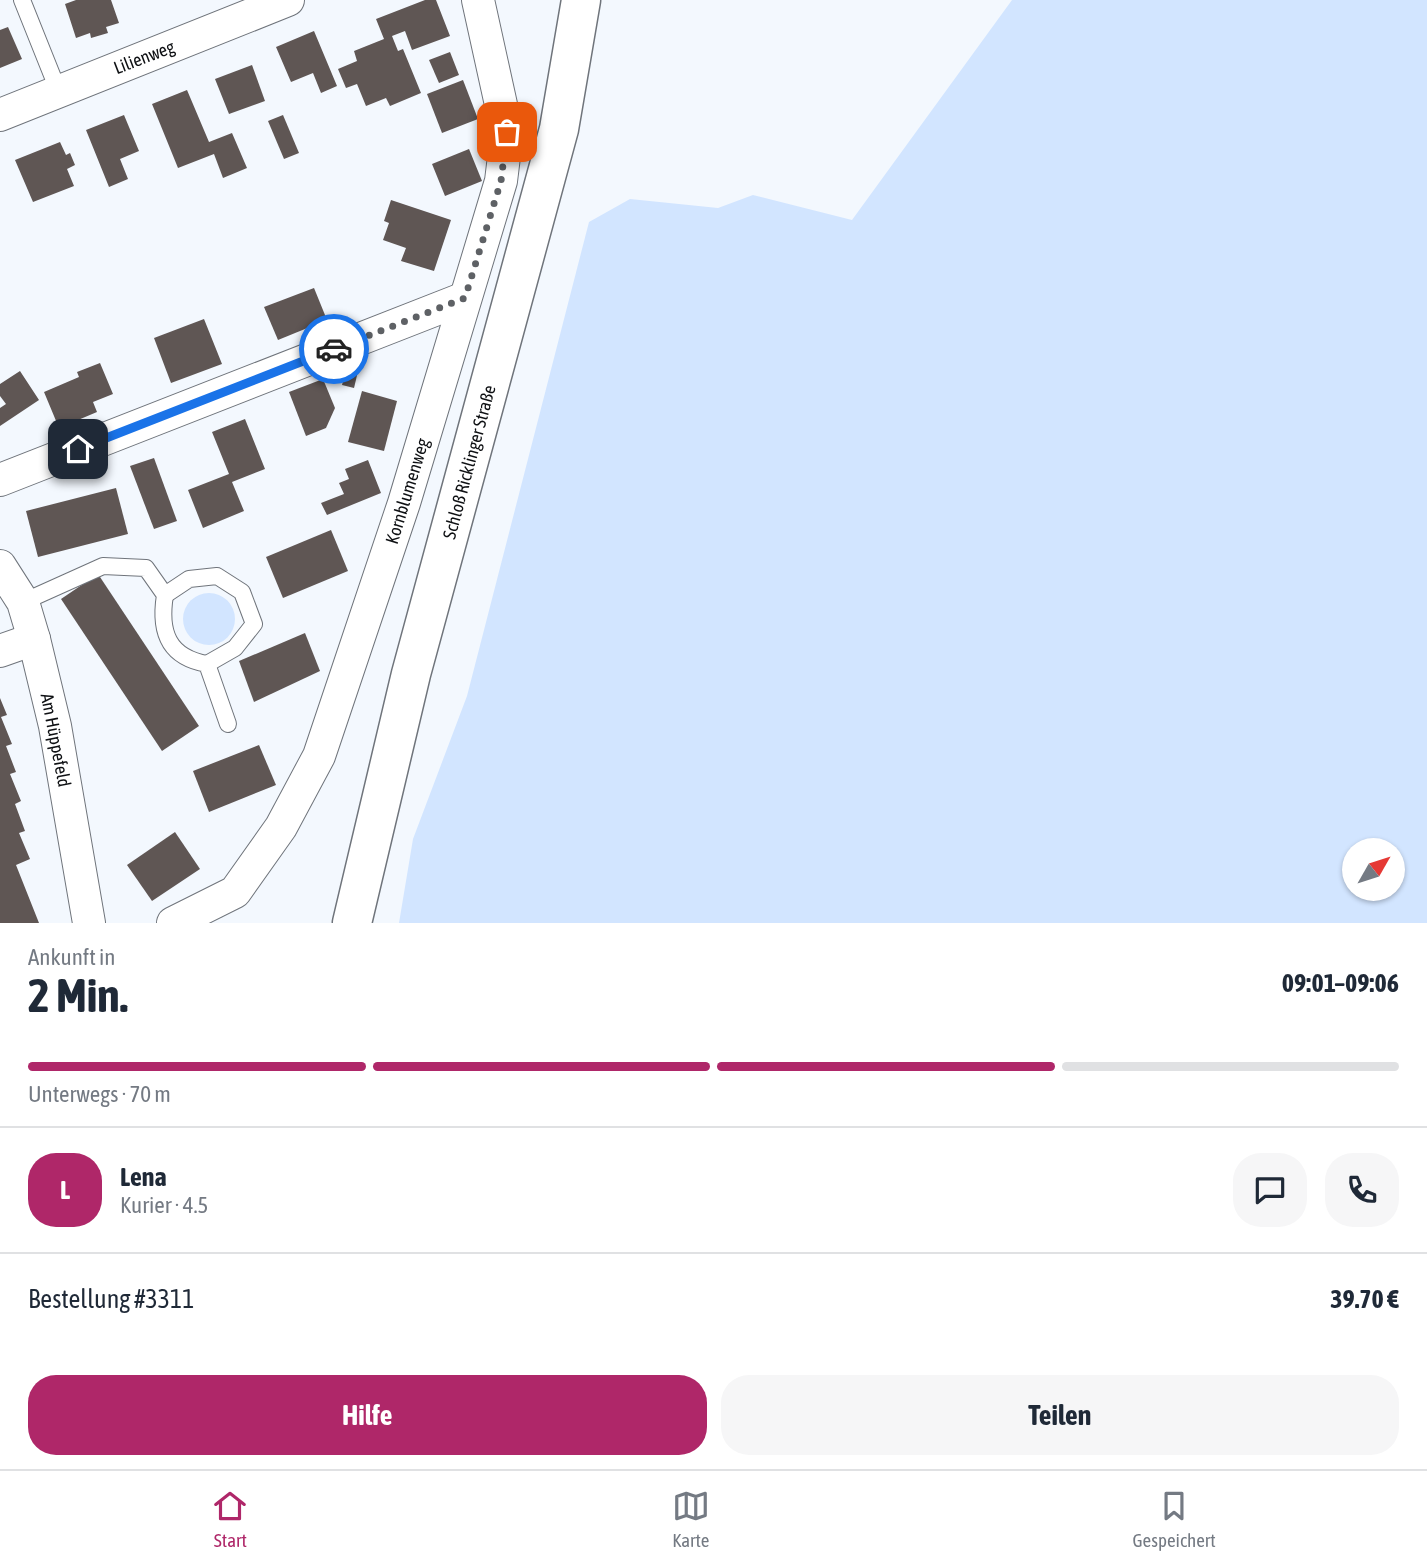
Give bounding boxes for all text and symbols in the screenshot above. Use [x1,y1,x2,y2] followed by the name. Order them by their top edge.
[111,36,178,78] street label: Lilienweg
[477,102,537,162] pin
[488,113,526,151] icon: bag
[299,314,369,384] courier
[315,330,353,368] icon: car
[438,383,500,541] street label: Schloß Ricklinger Straße
[48,419,108,479] pin
[59,430,97,468] icon: home
[381,435,433,546] street label: Kornblumenweg
[37,691,75,789] street label: Am Hüppefeld
[1342,838,1405,901] north arrow
[1342,838,1405,901] map controls
[28,944,115,970] text: Ankunft in
[1282,968,1399,998] text: 09:01–09:06
[28,969,128,1022] text: 2 Min.
[28,1081,171,1107] text: Unterwegs · 70 m
[1233,1153,1307,1227] button: chat
[1325,1153,1399,1227] button: phone
[120,1162,167,1192] text: Lena
[60,1175,70,1205] text: L
[120,1192,208,1218] text: Kurier · 4.5
[28,1284,194,1314] text: Bestellung #3311
[1330,1284,1399,1314] text: 39.70 €
[28,1375,707,1455] button: Hilfe
[721,1375,1399,1455] button: Teilen
[211,1487,249,1551] tab: Start
[672,1487,710,1551] tab: Karte
[1133,1487,1216,1551] tab: Gespeichert

